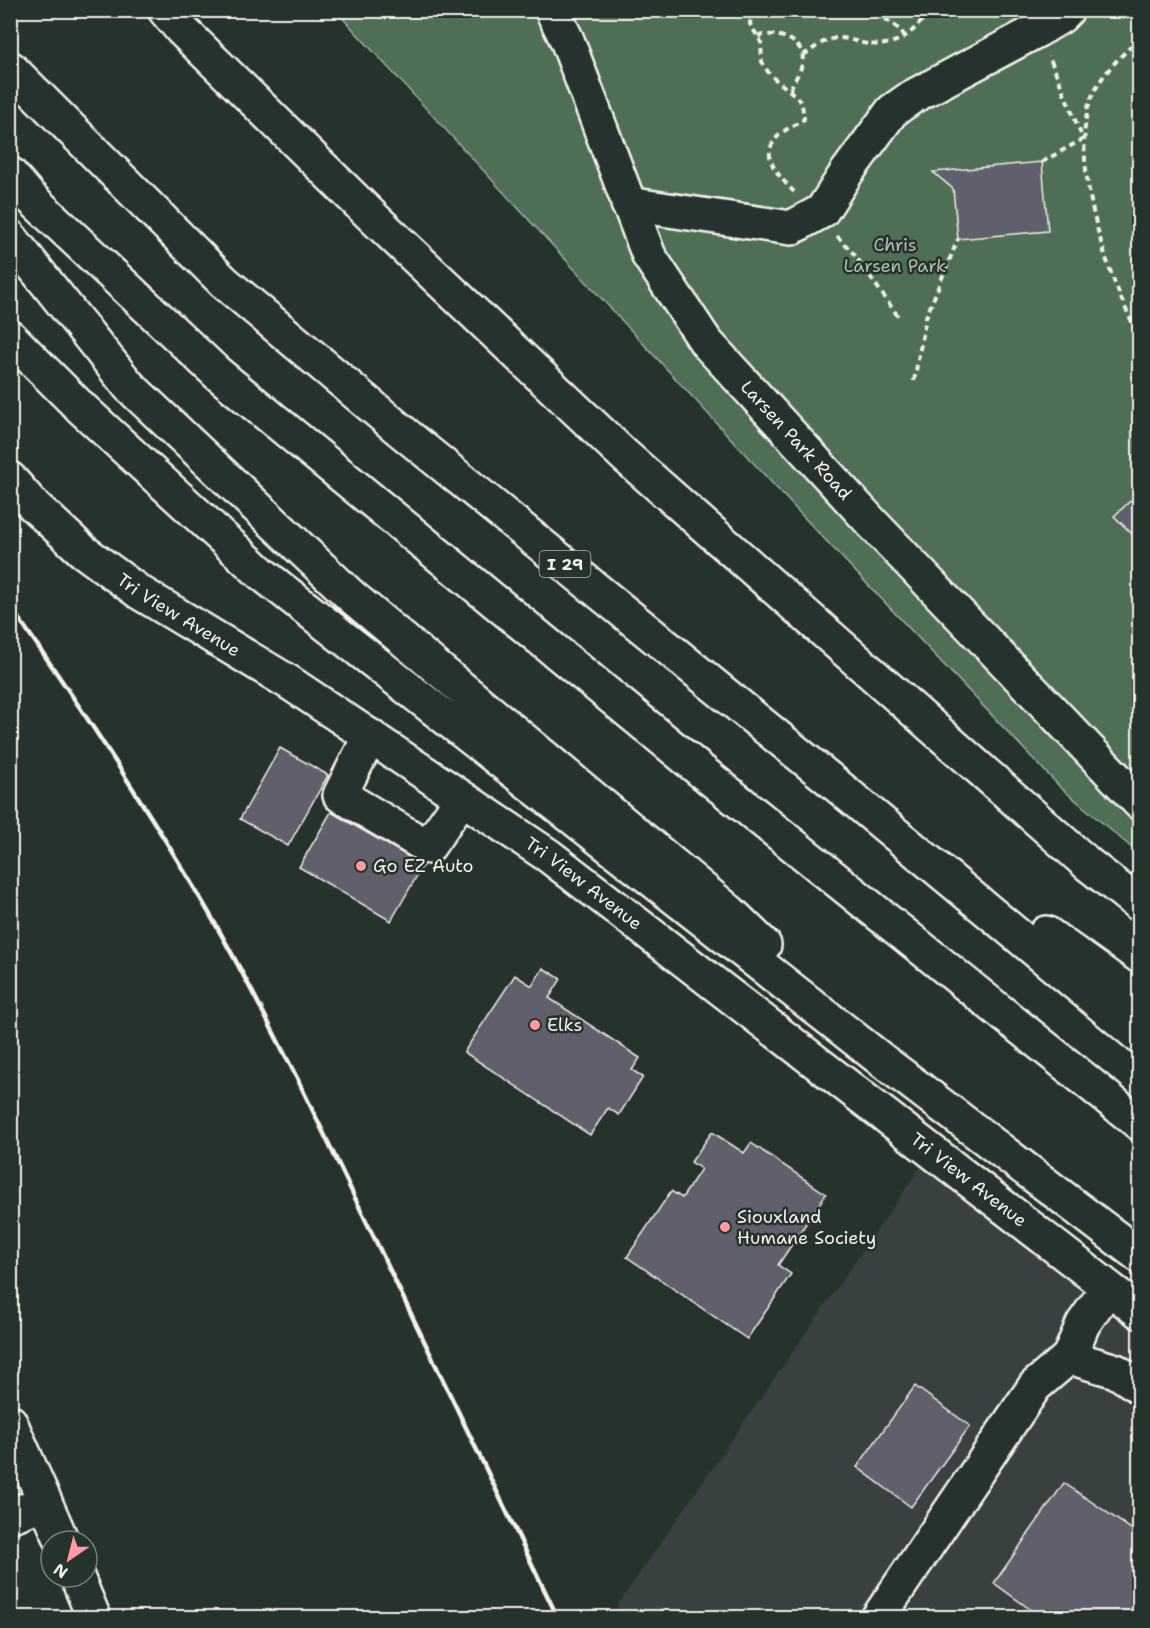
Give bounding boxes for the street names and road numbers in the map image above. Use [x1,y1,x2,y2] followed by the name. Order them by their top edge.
[735,375,857,505] street label: Larsen Park Road
[540,551,590,577] road number: I 29
[112,568,245,662] street label: Tri View Avenue
[520,831,647,936] street label: Tri View Avenue
[906,1127,1032,1232] street label: Tri View Avenue

